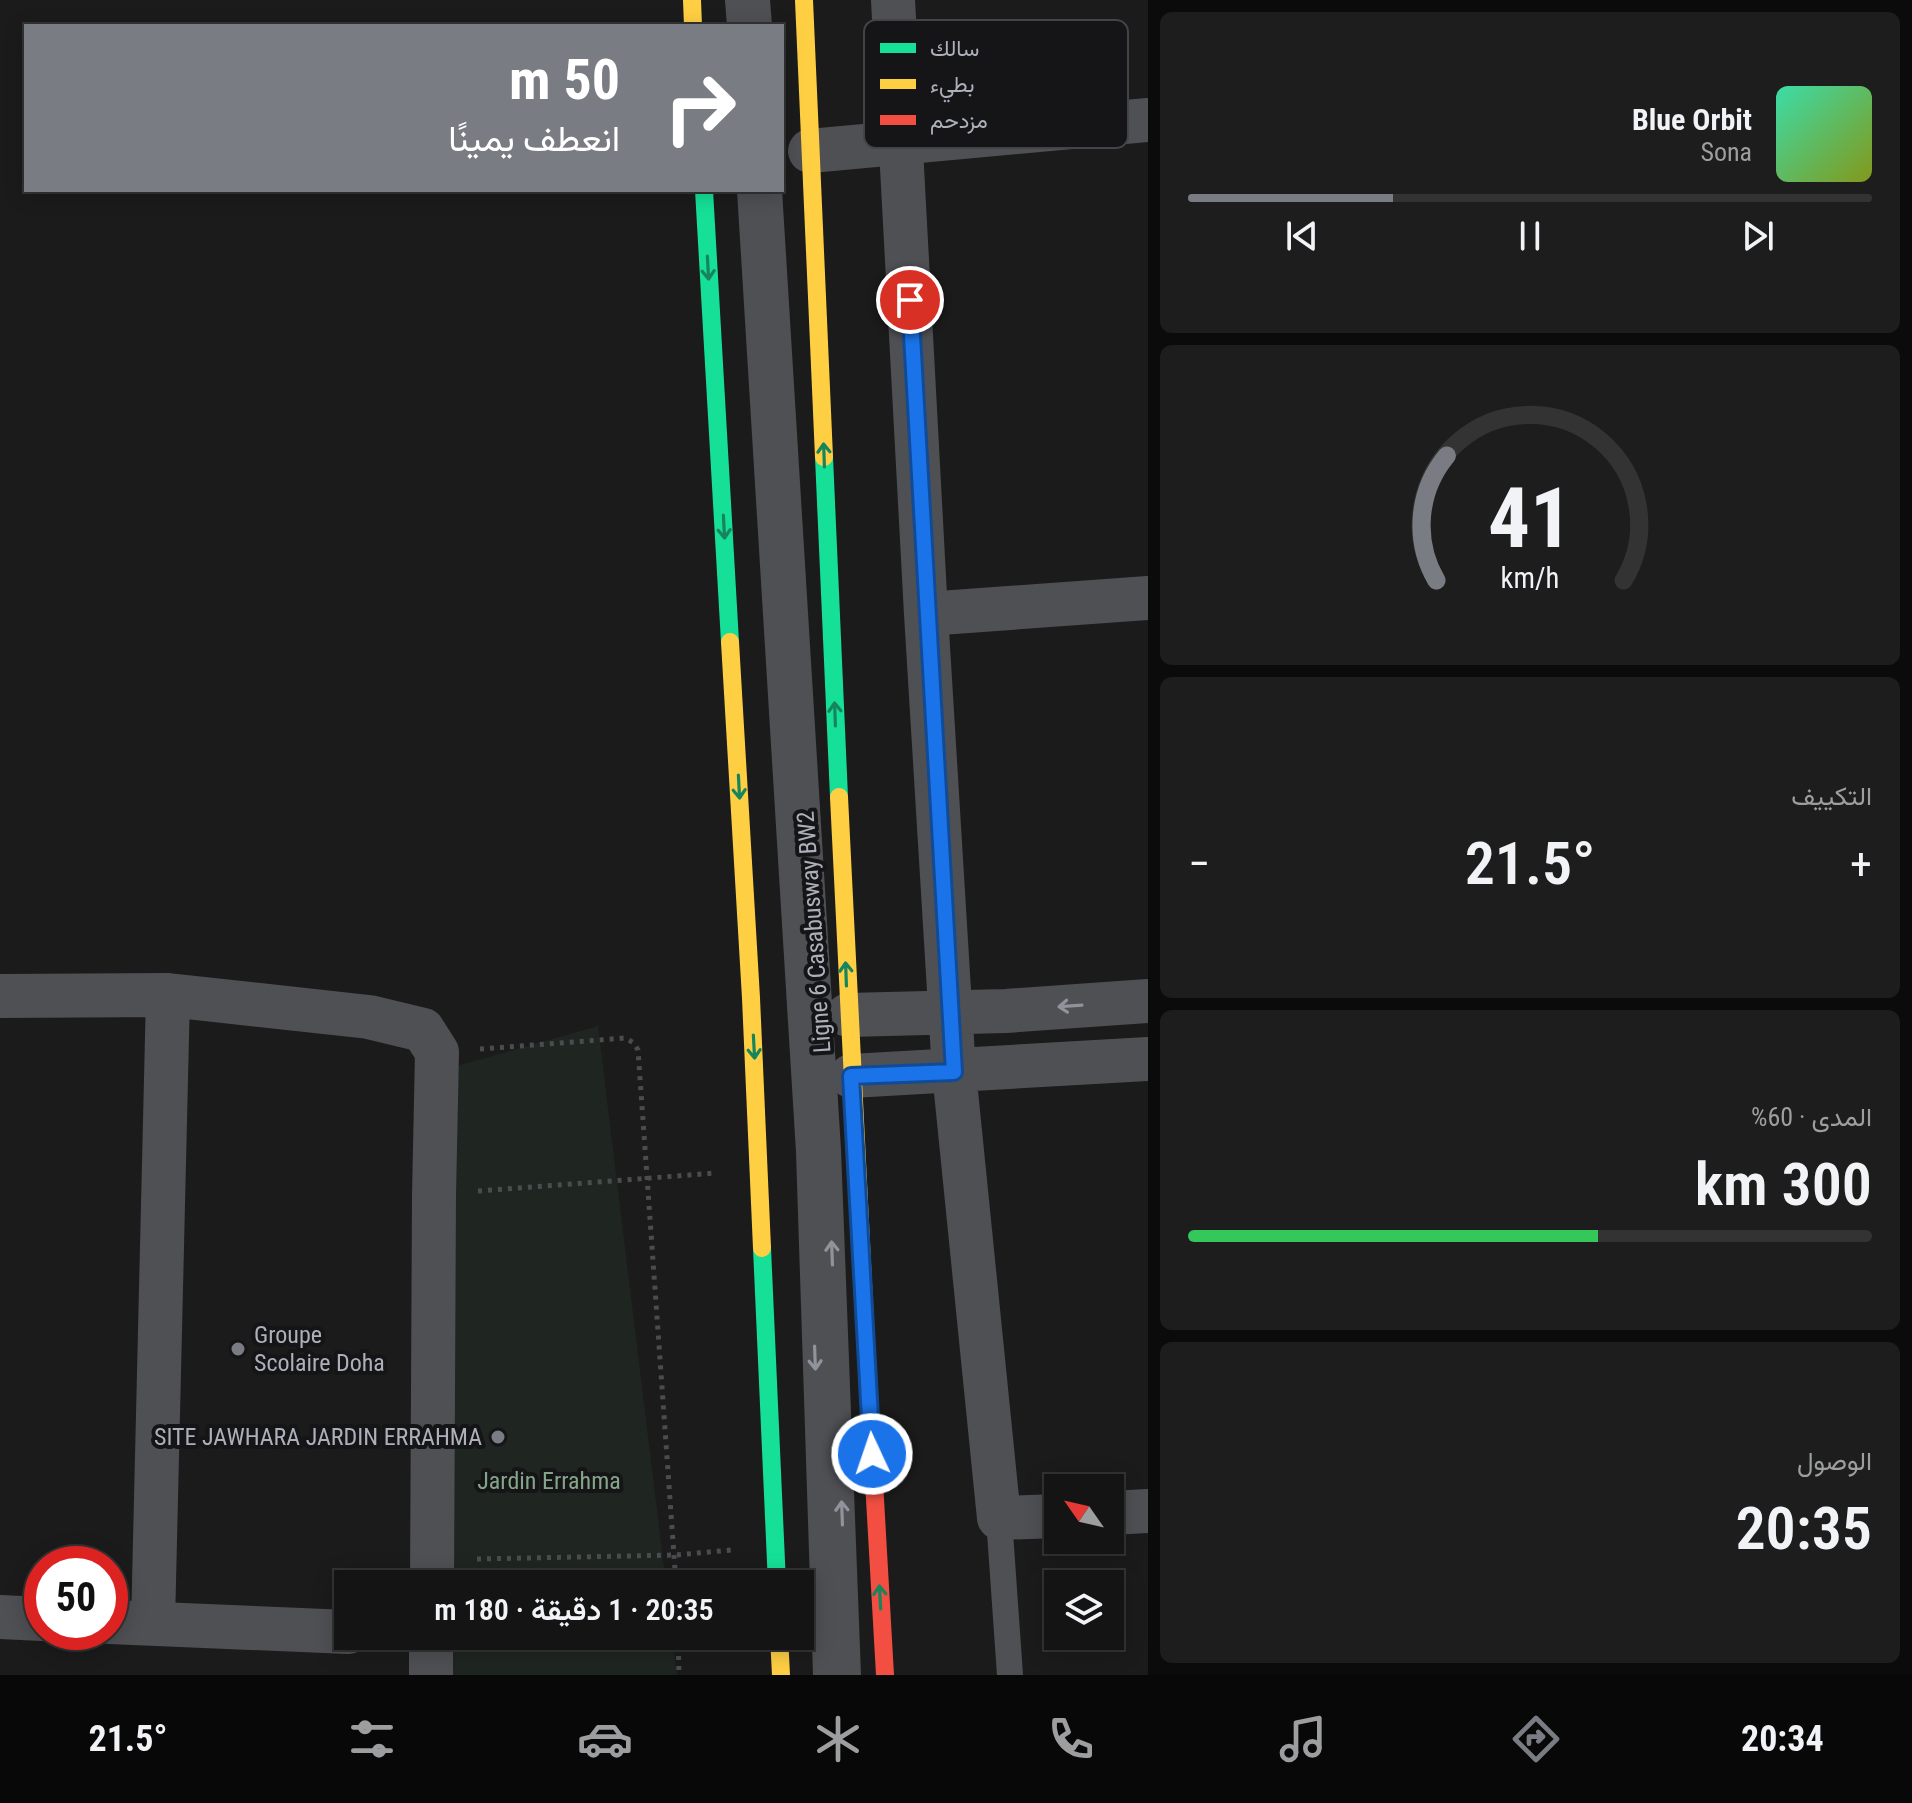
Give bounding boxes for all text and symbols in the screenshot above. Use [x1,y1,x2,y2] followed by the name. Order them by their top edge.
[864,20,1128,148] legend
[930,36,979,61] text: سالك
[509,47,620,113] text: 50 m
[648,56,752,160] icon: right
[930,72,975,103] text: بطيء
[1632,102,1752,137] text: Blue Orbit
[930,108,988,135] text: مزدحم
[448,118,620,160] text: انعطف يمينًا
[1700,137,1752,167] text: Sona
[1280,214,1324,258] icon: previous
[1508,214,1552,258] icon: pause
[1736,214,1780,258] icon: next
[701,254,716,281] one-way arrow
[876,266,944,334] pin
[888,278,932,322] icon: arrive
[816,442,831,469] one-way arrow
[1488,469,1572,566] text: 41
[717,513,732,540] one-way arrow
[1501,561,1559,595] text: km/h
[827,701,842,728] one-way arrow
[732,773,747,800] one-way arrow
[1791,781,1872,811] text: التكييف
[792,810,836,1054] street label: Ligne 6 Casabusway BW2
[1465,828,1595,899] text: 21.5°
[1188,838,1210,890] text: −
[1850,838,1872,890] text: +
[839,961,854,988] one-way arrow
[1057,999,1084,1014] one-way arrow
[746,1033,761,1060] one-way arrow
[1751,1102,1872,1132] text: المدى · 60%
[1695,1149,1872,1220] text: 300 km
[824,1240,839,1267] one-way arrow
[254,1321,385,1377] place label: Groupe Scolaire Doha
[229,1340,247,1358] marker: Groupe Scolaire Doha
[808,1344,823,1371] one-way arrow
[830,1412,914,1496] position arrow
[154,1423,482,1451] place label: SITE JAWHARA JARDIN ERRAHMA
[489,1428,507,1446] marker: SITE JAWHARA JARDIN ERRAHMA
[1797,1446,1872,1476] text: الوصول
[477,1467,621,1495] park label: Jardin Errahma
[1044,1474,1124,1554] north arrow
[1044,1474,1124,1650] map controls
[1735,1493,1872,1564] text: 20:35
[834,1500,849,1527] one-way arrow
[24,1546,128,1650] speed limit sign: 50
[1044,1570,1124,1650] button: layers
[872,1584,887,1611] one-way arrow
[434,1592,714,1627] text: 20:35 · 1 دقيقة · 180 m
[344,1711,400,1767] icon: filters
[577,1711,633,1767] icon: car
[810,1711,866,1767] icon: climate
[1043,1711,1099,1767] icon: phone
[1275,1711,1331,1767] icon: music
[1508,1711,1564,1767] icon: directions
[88,1718,168,1760] text: 21.5°
[1741,1718,1824,1760] text: 20:34

